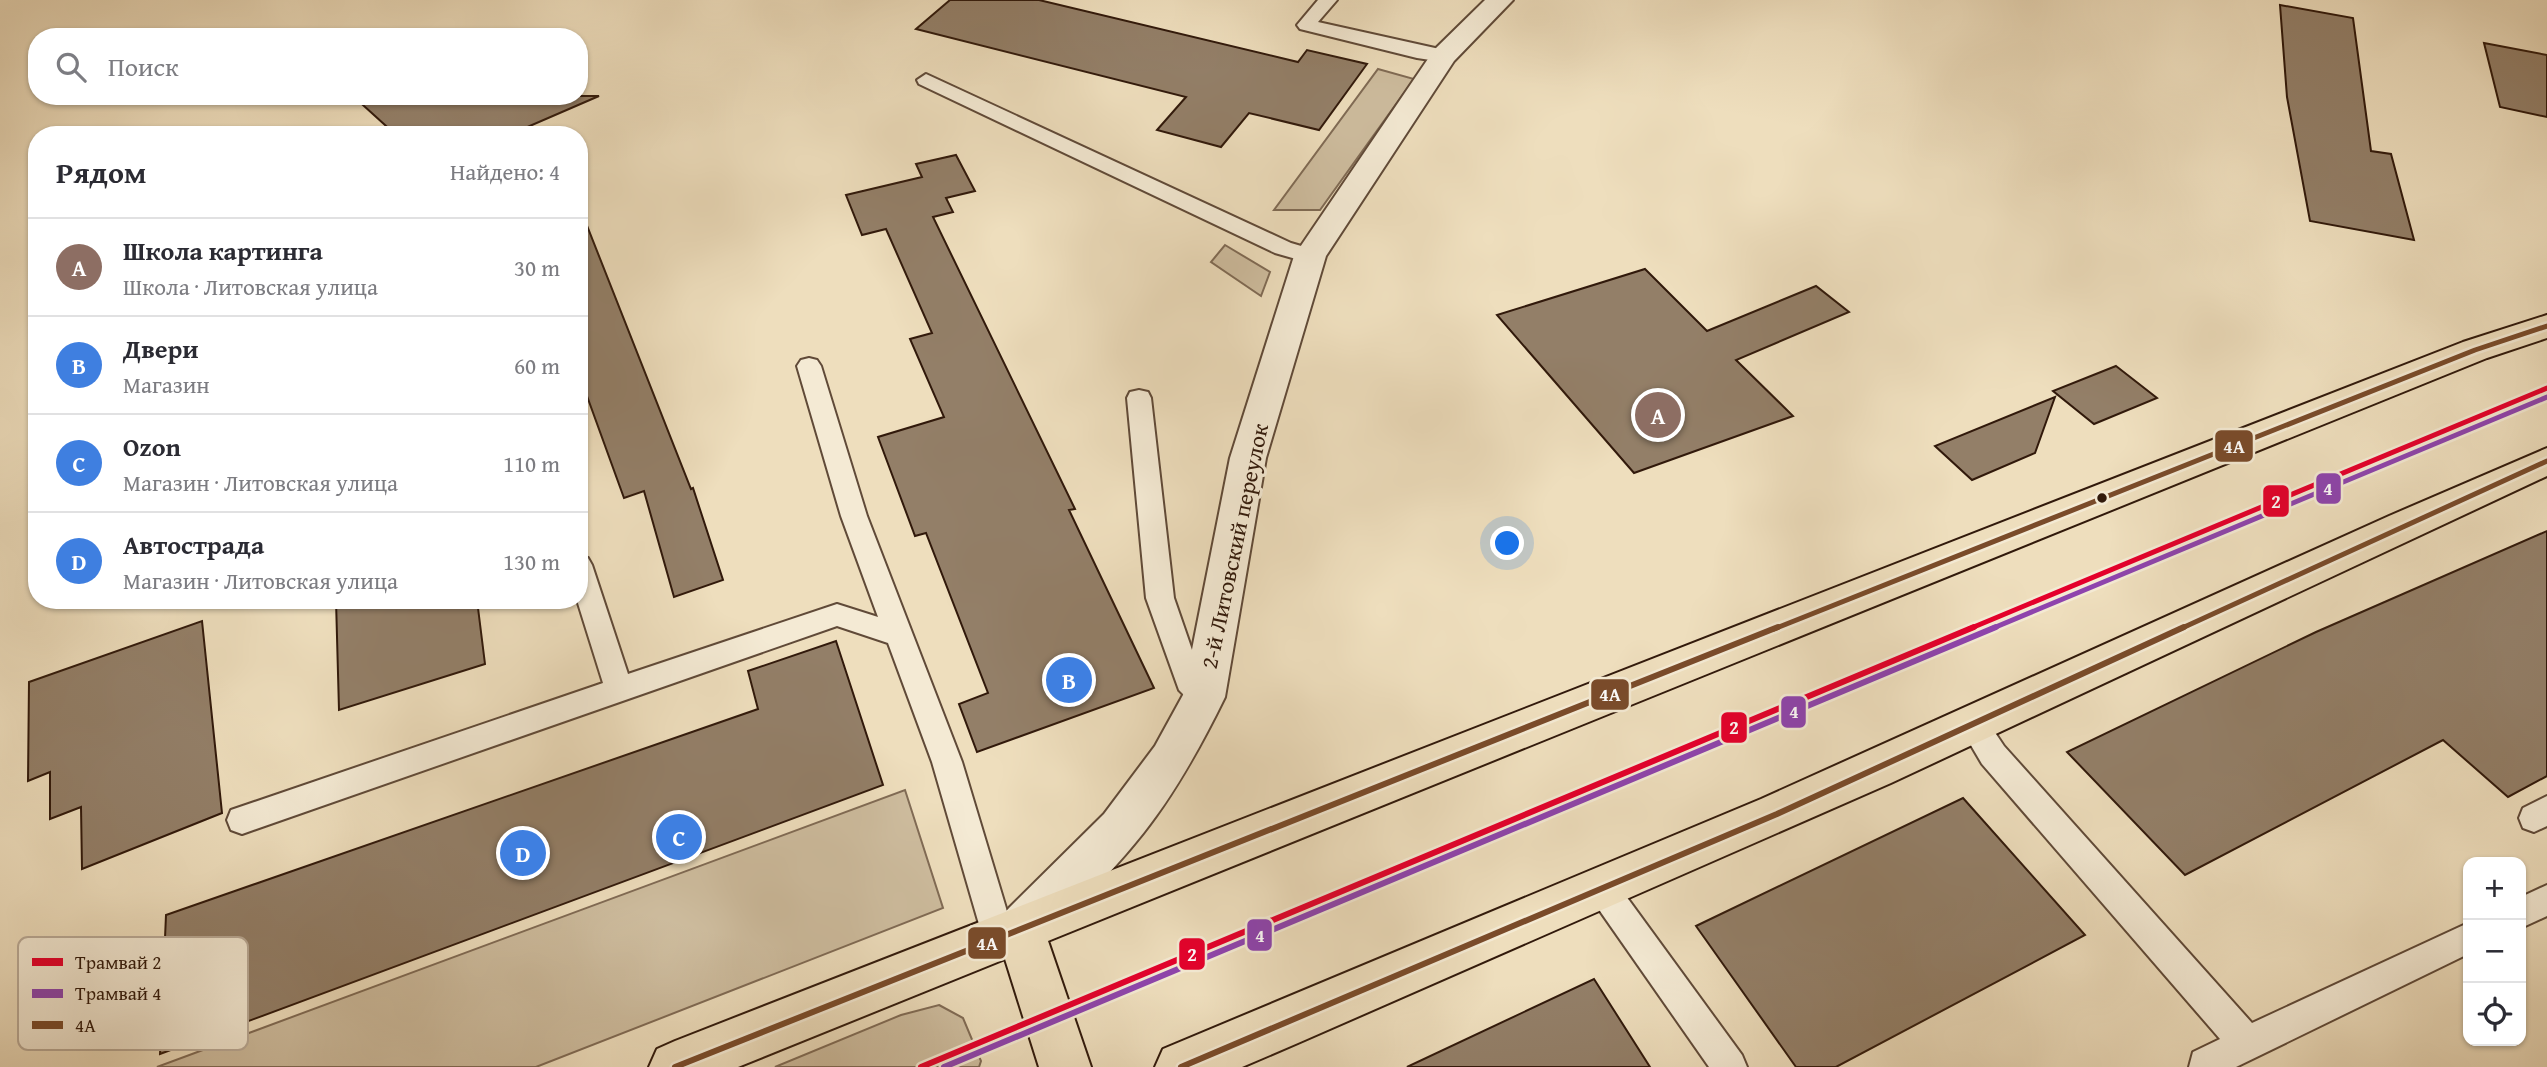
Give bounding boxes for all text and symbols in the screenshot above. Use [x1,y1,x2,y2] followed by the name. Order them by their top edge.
[28,28,588,105] search box
[108,47,179,86] text: Поиск
[52,48,90,86] icon: search
[56,150,147,194] text: Рядом
[450,155,560,188] text: Найдено: 4
[123,231,323,270] text: Школа картинга
[72,251,86,284] text: A
[514,251,560,284] text: 30 m
[123,270,378,303] text: Школа · Литовская улица
[123,329,199,368] text: Двери
[72,349,86,382] text: B
[514,349,560,382] text: 60 m
[123,368,210,401] text: Магазин
[1635,389,1681,441] pin: A
[1192,420,1276,672] street label: 2-й Литовский переулок
[123,427,181,466] text: Ozon
[2214,429,2254,463] line badge: 4А
[2223,432,2245,460] text: 4А
[72,447,86,480] text: C
[503,447,560,480] text: 110 m
[123,466,398,499] text: Магазин · Литовская улица
[2315,472,2342,505] line badge: 4
[2323,474,2333,502] text: 4
[2262,484,2290,518] line badge: 2
[2271,487,2281,515] text: 2
[2095,491,2109,505] unlabelled marker
[123,525,264,564] text: Автострада
[1490,526,1524,560] your location
[72,545,86,578] text: D
[503,545,560,578] text: 130 m
[123,564,398,597] text: Магазин · Литовская улица
[1046,654,1092,706] pin: B
[1590,678,1630,711] line badge: 4А
[1599,680,1621,708] text: 4А
[1780,695,1807,729] line badge: 4
[1789,697,1799,725] text: 4
[1720,711,1748,744] line badge: 2
[1729,713,1739,741] text: 2
[656,811,702,863] pin: C
[500,827,546,879] pin: D
[2463,857,2526,1046] map controls
[2463,857,2526,920] button: +
[1246,918,1273,952] line badge: 4
[2463,920,2526,983] button: −
[1255,921,1265,949] text: 4
[967,926,1007,960] line badge: 4А
[976,929,998,957] text: 4А
[18,937,248,1050] legend
[1178,937,1206,971] line badge: 2
[1187,940,1197,968] text: 2
[75,948,161,976] text: Трамвай 2
[75,979,161,1007] text: Трамвай 4
[2463,983,2526,1046] button: locate
[75,1011,96,1039] text: 4А

